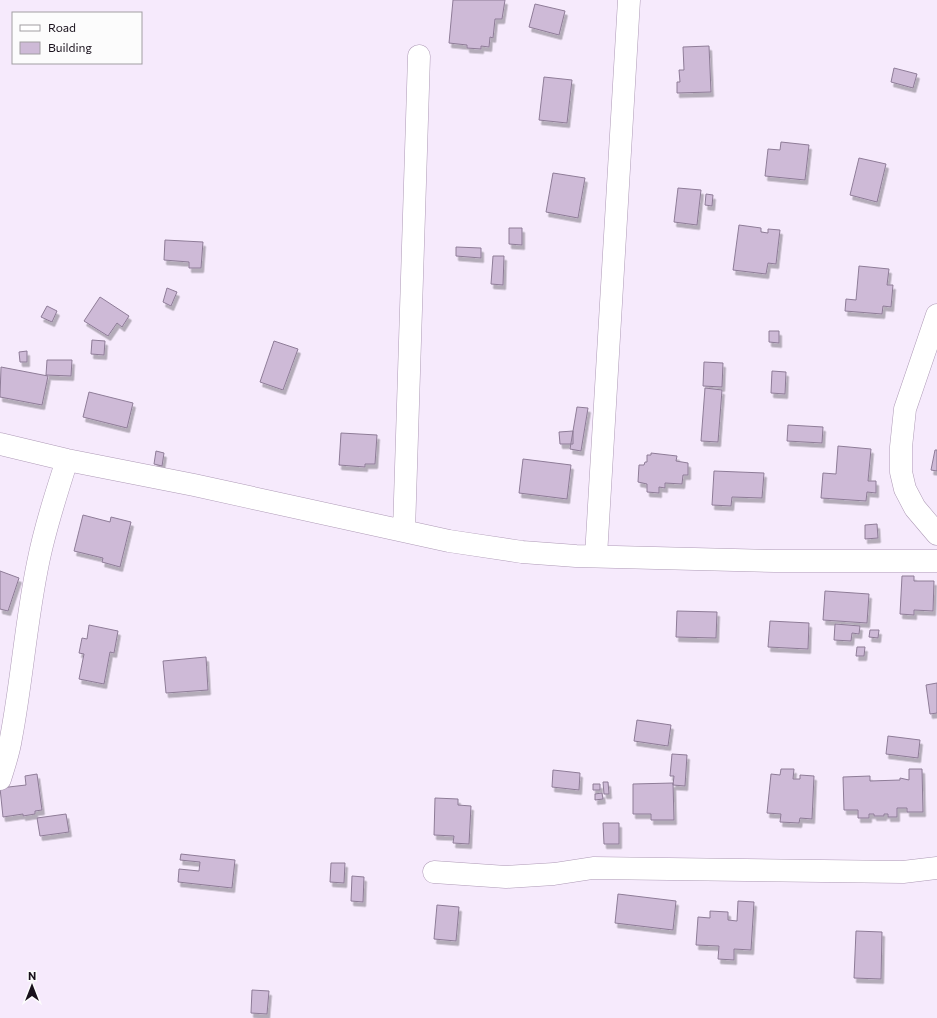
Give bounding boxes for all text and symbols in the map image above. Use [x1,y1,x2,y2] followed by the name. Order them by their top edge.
[12,12,142,64] legend
[48,20,76,34] text: Road
[48,40,92,54] text: Building
[12,966,52,1006] north arrow
[28,969,36,982] text: N

